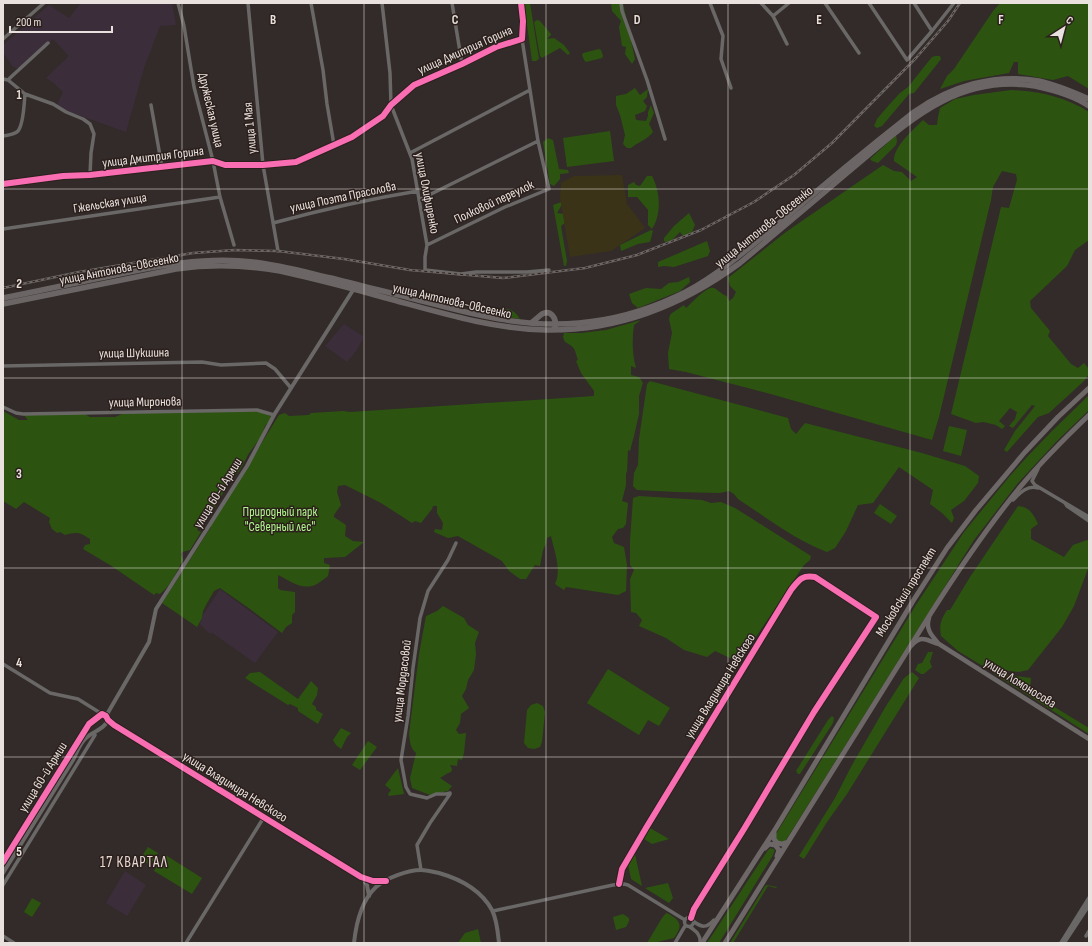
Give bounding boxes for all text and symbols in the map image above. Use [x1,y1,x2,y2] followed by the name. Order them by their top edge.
[10,8,112,34] scale bar
[1044,8,1084,48] north arrow
[270,12,276,28] text: B
[452,12,459,28] text: C
[634,12,641,28] text: D
[816,12,822,28] text: E
[998,12,1004,28] text: F
[1063,13,1076,27] text: С
[16,15,42,30] text: 200 m
[415,22,515,78] street label: улица Дмитрия Горина
[195,71,227,149] street label: Дружеская улица
[16,87,22,103] text: 1
[240,101,260,155] street label: улица 1 Мая
[101,143,205,171] street label: улица Дмитрия Горина
[411,151,443,235] street label: улица Олифиренко
[452,176,537,227] street label: Полковой переулок
[289,178,397,216] street label: улица Поэта Прасолова
[712,183,816,271] street label: улица Антонова-Овсеенко
[72,189,148,217] street label: Гжельская улица
[58,250,180,288] street label: улица Антонова-Овсеенко
[16,276,22,292] text: 2
[391,280,513,322] street label: улица Антонова-Овсеенко
[99,344,169,362] street label: улица Шукшина
[109,393,181,411] street label: улица Миронова
[190,455,246,531] street label: улица 60-й Армии
[16,466,22,482] text: 3
[243,504,317,535] park label: Природный парк "Северный лес"
[872,544,940,640] street label: Московский проспект
[681,631,759,741] street label: улица Владимира Невского
[389,639,415,723] street label: улица Мордасовой
[981,654,1059,712] street label: улица Ломоносова
[16,655,22,671] text: 4
[15,739,71,815] street label: улица 60-й Армии
[180,748,290,826] street label: улица Владимира Невского
[16,844,22,860] text: 5
[100,853,168,872] district label: 17 КВАРТАЛ

